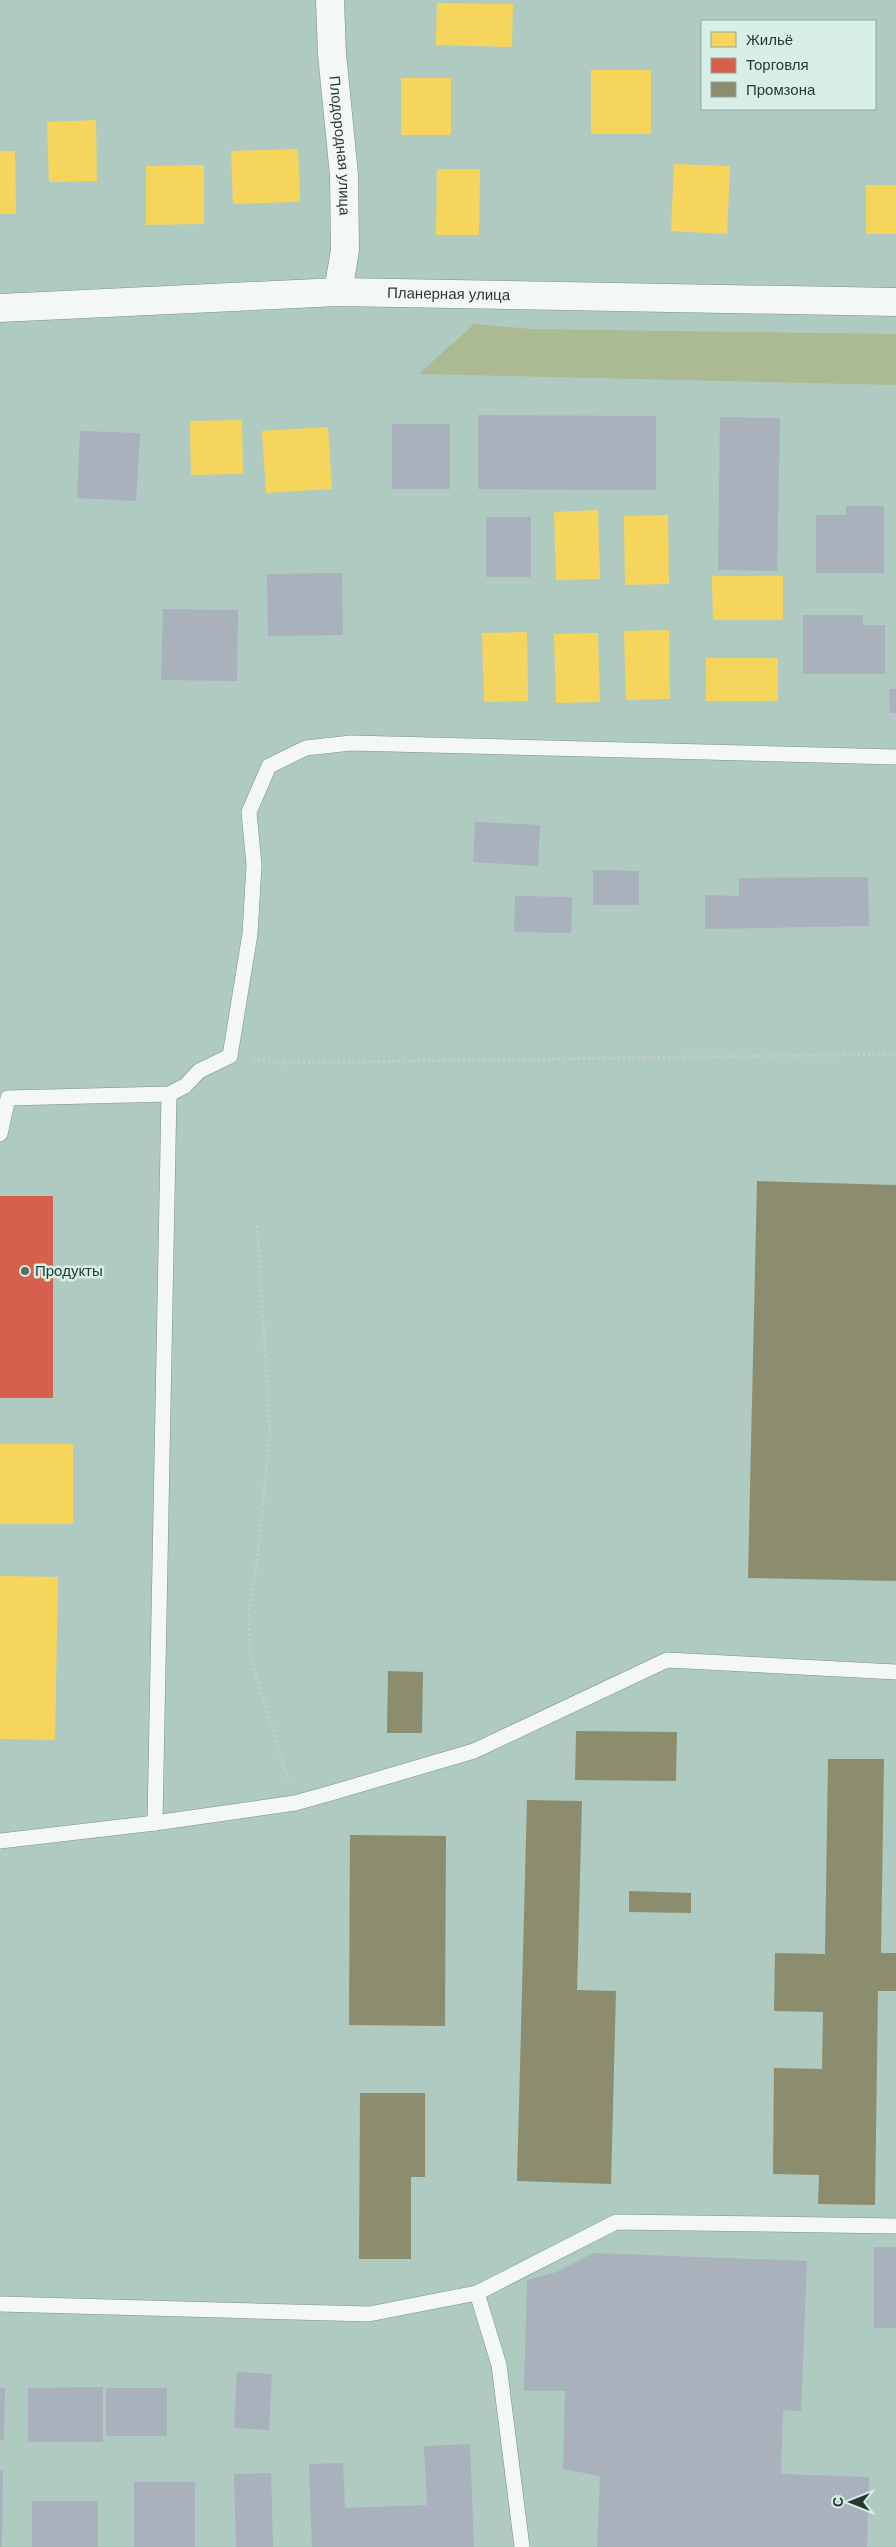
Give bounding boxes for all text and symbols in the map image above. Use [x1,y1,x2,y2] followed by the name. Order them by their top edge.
[701,20,876,110] legend
[746,31,793,48] text: Жильё
[746,56,809,73] text: Торговля
[326,75,354,216] street label: Плодородная улица
[746,81,816,98] text: Промзона
[387,284,511,303] street label: Планерная улица
[35,1262,103,1279] place label: Продукты
[19,1265,31,1277] marker: Продукты
[826,2477,876,2527] north arrow
[830,2497,846,2507] text: С

